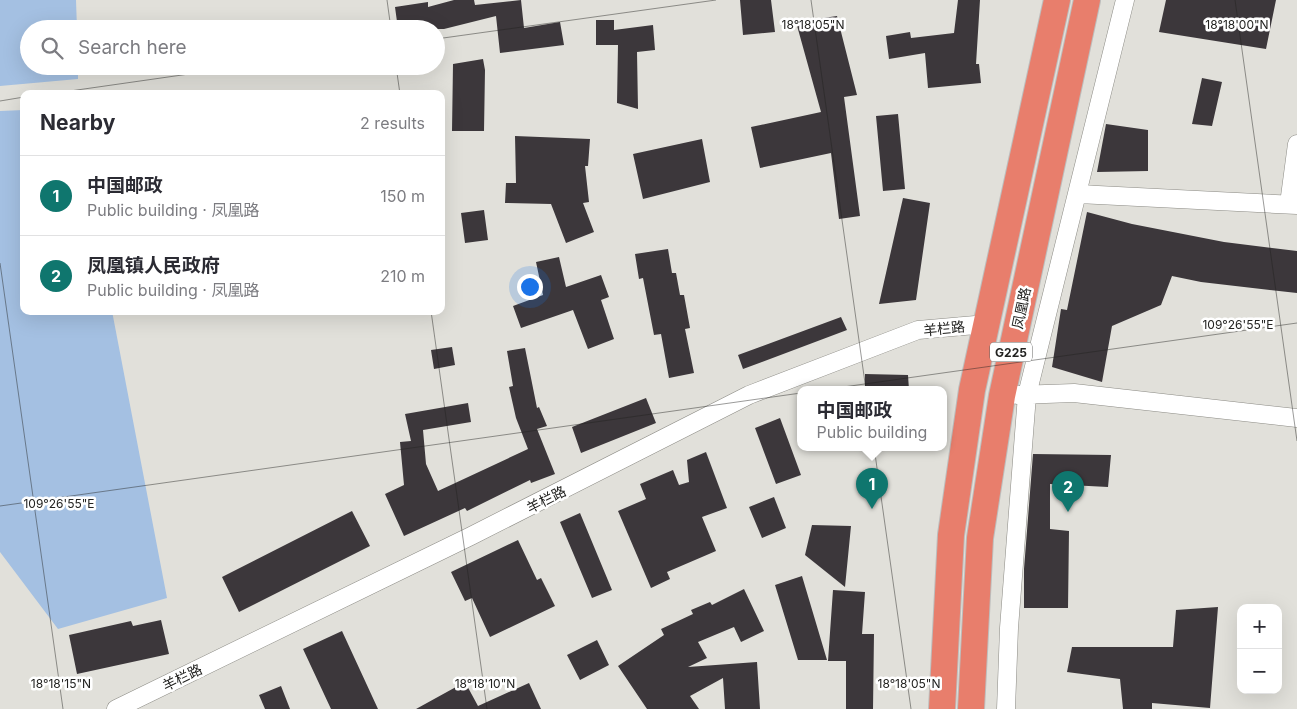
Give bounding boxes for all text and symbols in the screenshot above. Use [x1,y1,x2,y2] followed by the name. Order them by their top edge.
[782,17,845,32] text: 18°18'05"N
[1205,17,1269,32] text: 18°18'00"N
[20,20,445,75] search box
[38,34,66,62] icon: search
[78,36,187,59] text: Search here
[40,110,115,135] text: Nearby
[360,113,425,133] text: 2 results
[87,174,163,197] text: 中国邮政
[53,186,59,206] text: 1
[380,186,425,206] text: 150 m
[87,200,259,220] text: Public building · 凤凰路
[87,254,220,277] text: 凤凰镇人民政府
[51,266,61,286] text: 2
[380,266,425,286] text: 210 m
[517,274,543,300] your location
[87,280,259,300] text: Public building · 凤凰路
[1008,286,1034,330] street label: 凤凰路
[922,317,966,339] street label: 羊栏路
[1202,317,1274,332] text: 109°26'55"E
[990,342,1032,362] road number: G225
[797,386,947,451] popup
[817,399,893,422] text: 中国邮政
[817,422,927,442] text: Public building
[856,468,888,509] pin: 1
[1052,471,1084,512] pin: 2
[523,482,569,516] street label: 羊栏路
[23,496,95,511] text: 109°26'55"E
[1237,604,1282,694] map controls
[1237,604,1282,649] button: +
[1237,649,1282,694] button: −
[159,660,205,694] street label: 羊栏路
[31,676,91,691] text: 18°18'15"N
[455,676,515,691] text: 18°18'10"N
[878,676,941,691] text: 18°18'05"N

